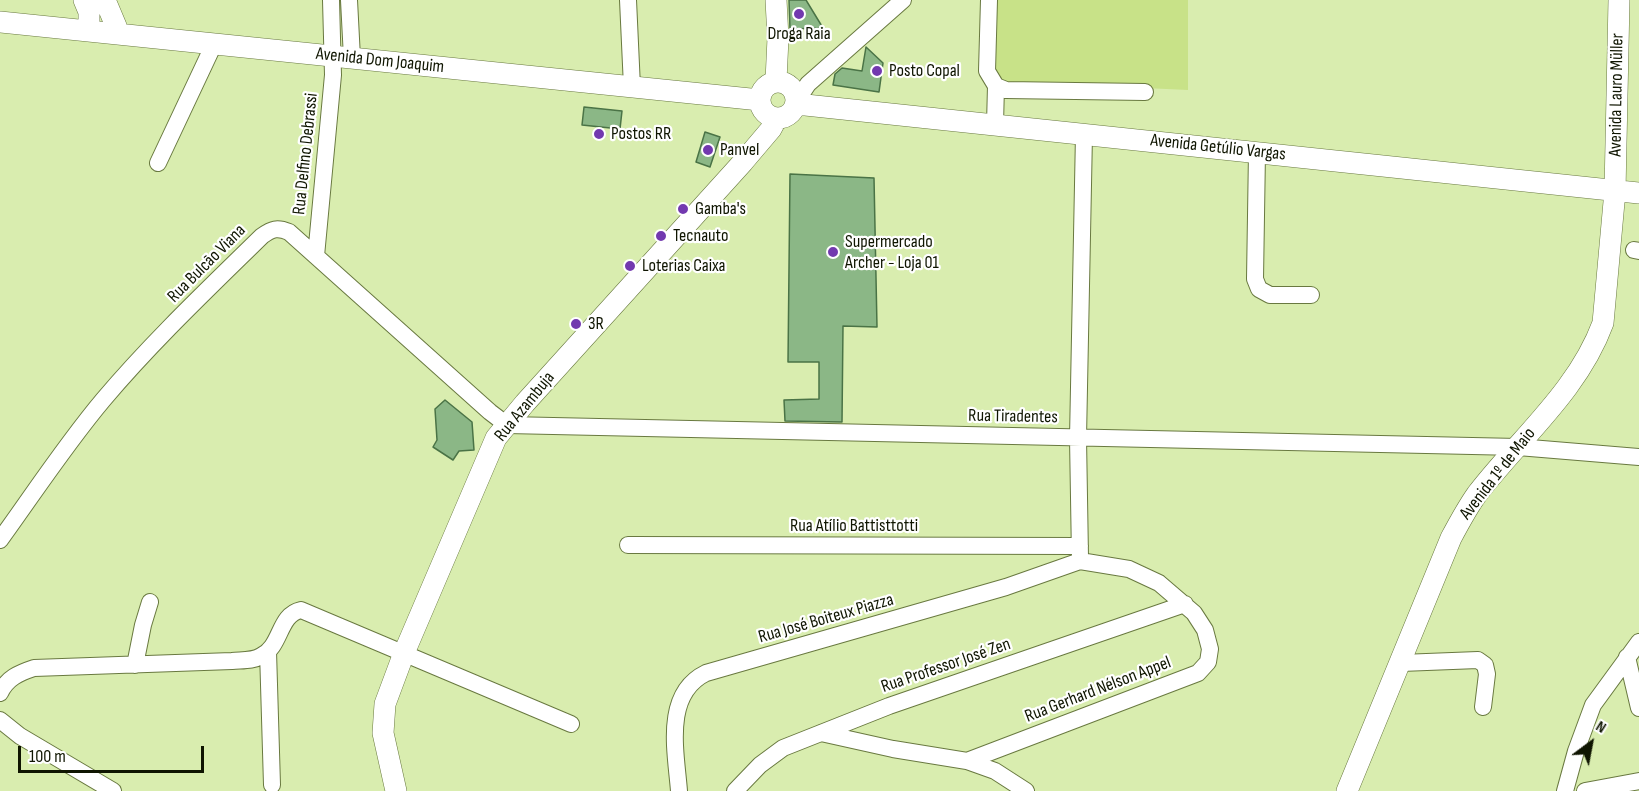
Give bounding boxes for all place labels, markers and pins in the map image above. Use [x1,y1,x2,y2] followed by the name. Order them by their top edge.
[792,7,806,21] marker: Droga Raia
[767,23,831,45] place label: Droga Raia
[889,60,960,82] place label: Posto Copal
[870,64,884,78] marker: Posto Copal
[611,123,671,145] place label: Postos RR
[592,127,606,141] marker: Postos RR
[720,139,759,161] place label: Panvel
[701,143,715,157] marker: Panvel
[695,198,746,220] place label: Gamba's
[676,202,690,216] marker: Gamba's
[673,225,728,247] place label: Tecnauto
[654,229,668,243] marker: Tecnauto
[845,231,939,274] place label: Supermercado Archer - Loja 01
[826,245,840,259] marker: Supermercado Archer - Loja 01
[642,255,725,277] place label: Loterias Caixa
[623,259,637,273] marker: Loterias Caixa
[588,313,604,335] place label: 3R
[569,317,583,331] marker: 3R

